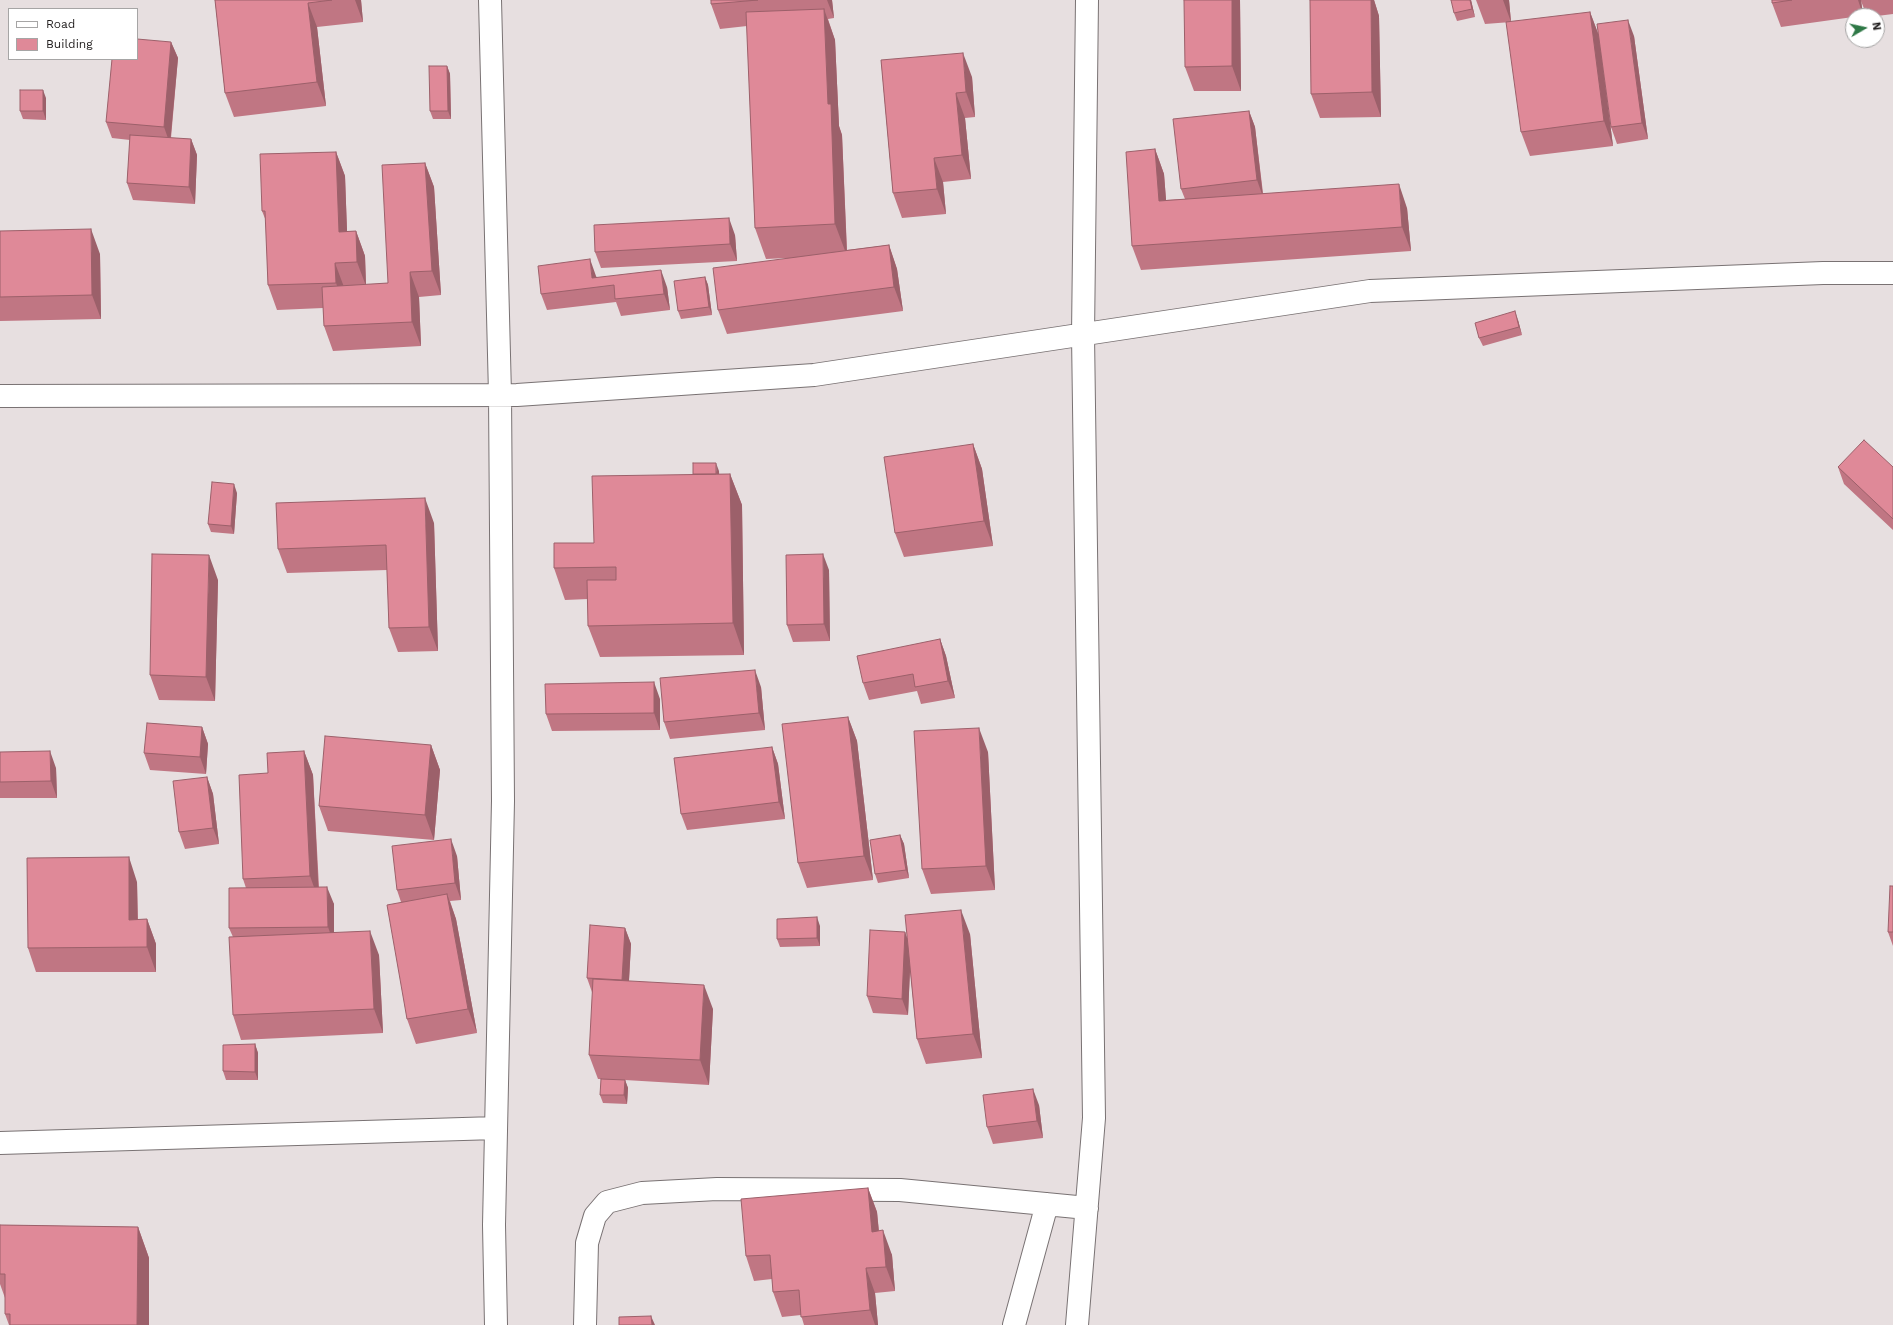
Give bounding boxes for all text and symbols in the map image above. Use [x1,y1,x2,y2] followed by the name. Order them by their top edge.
[8,8,138,60] legend
[1845,8,1885,48] north arrow
[46,17,75,31] text: Road
[1869,21,1883,31] text: N
[46,37,93,51] text: Building

